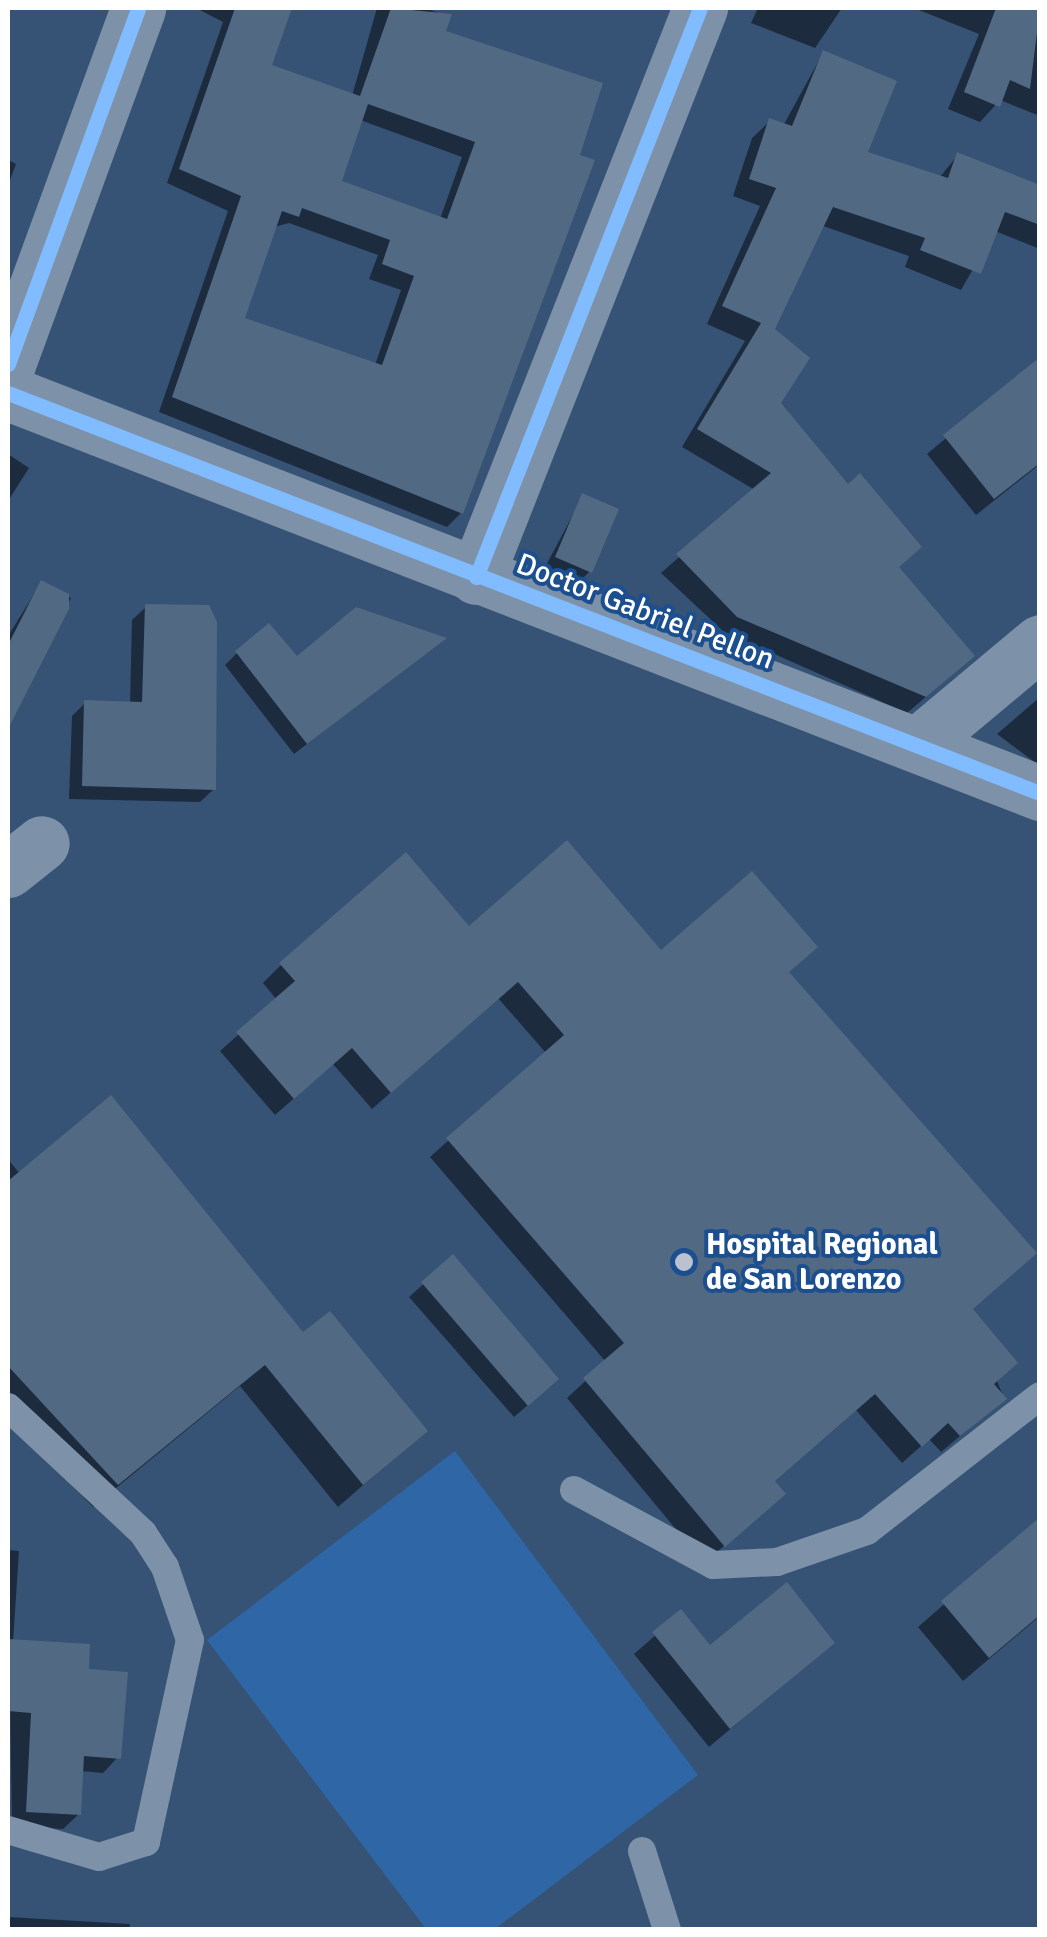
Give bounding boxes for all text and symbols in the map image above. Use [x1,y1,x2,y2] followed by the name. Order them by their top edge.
[511,546,779,678] street label: Doctor Gabriel Pellon
[706,1227,938,1298] place label: Hospital Regional de San Lorenzo
[671,1249,697,1275] marker: Hospital Regional de San Lorenzo

